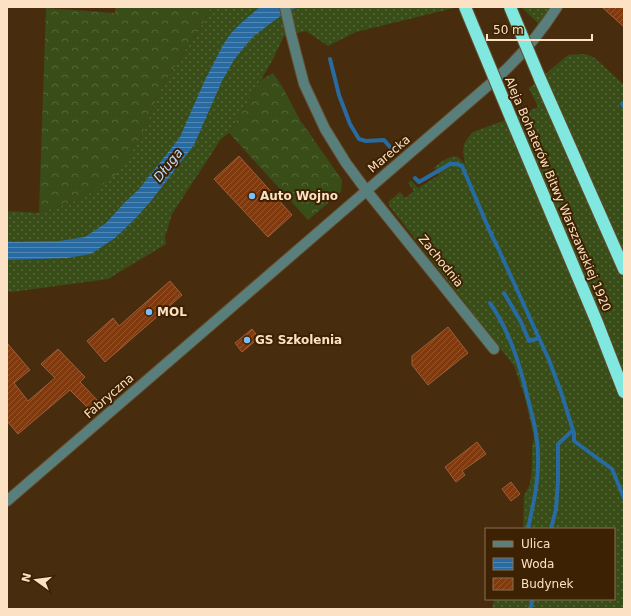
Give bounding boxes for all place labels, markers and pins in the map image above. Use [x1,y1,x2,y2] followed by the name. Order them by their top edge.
[260,189,338,203] place label: Auto Wojno
[247,191,257,201] marker: Auto Wojno
[157,305,187,319] place label: MOL
[144,307,154,317] marker: MOL
[255,333,342,347] place label: GS Szkolenia
[242,335,252,345] marker: GS Szkolenia

